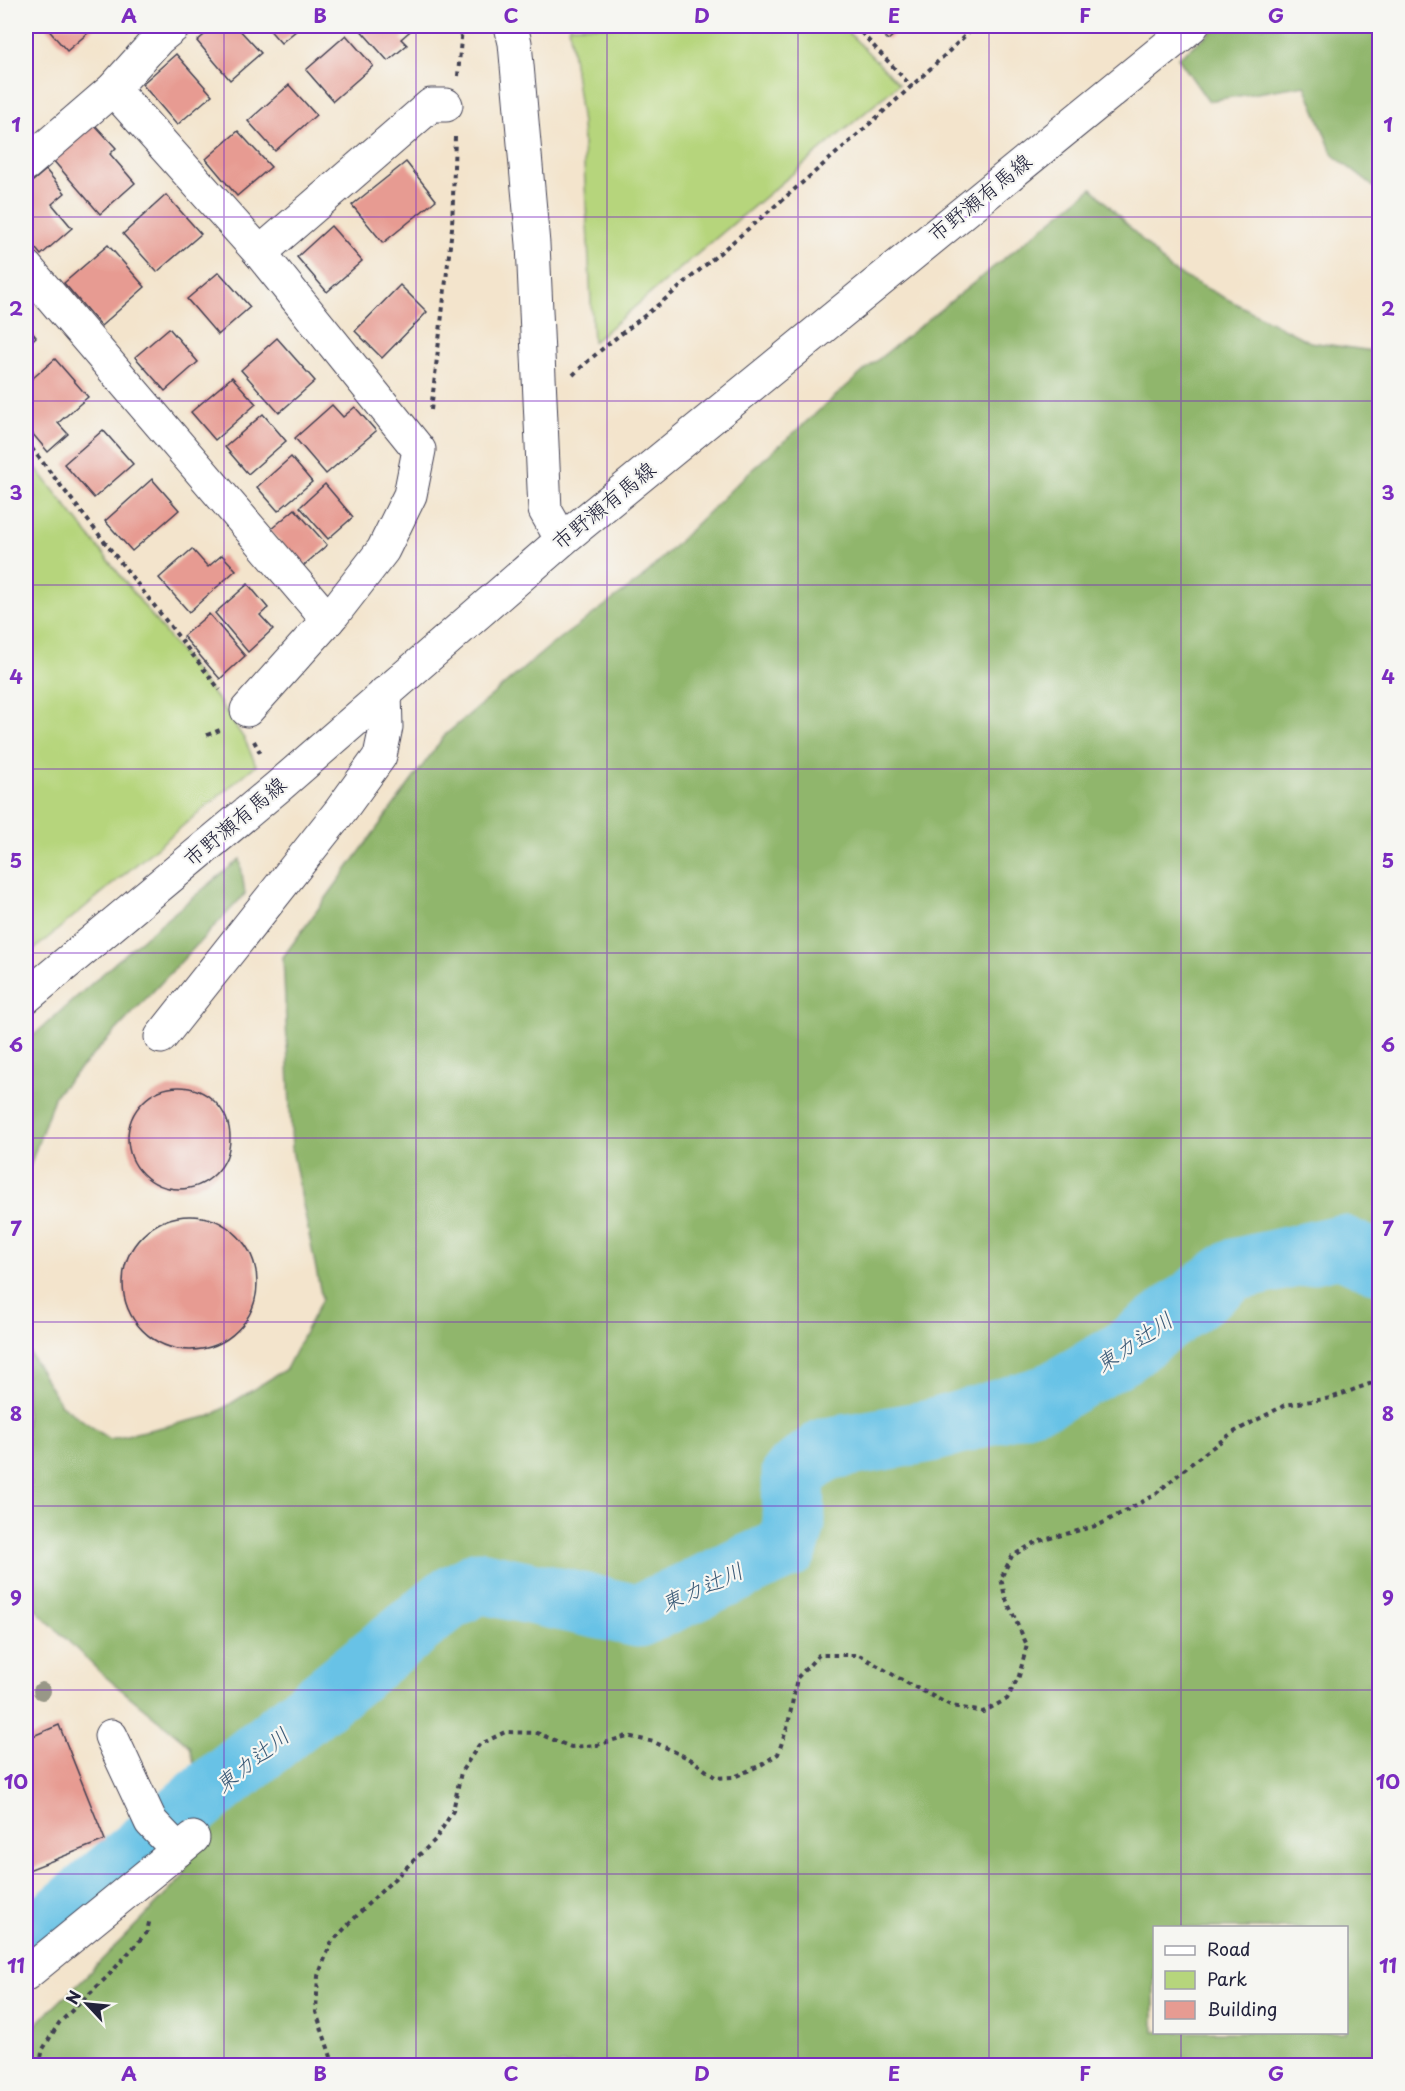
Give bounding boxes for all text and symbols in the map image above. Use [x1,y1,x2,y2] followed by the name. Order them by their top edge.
[121,0,137,30] text: A
[313,0,327,30] text: B
[503,0,519,30] text: C
[694,0,710,30] text: D
[888,0,900,30] text: E
[1079,0,1091,30] text: F
[1268,0,1284,30] text: G
[11,109,21,139] text: 1
[1383,109,1393,139] text: 1
[920,144,1038,249] street label: 市野瀬有馬線
[9,293,23,323] text: 2
[1381,293,1395,323] text: 2
[544,452,662,557] street label: 市野瀬有馬線
[9,477,23,507] text: 3
[1381,477,1395,507] text: 3
[9,661,23,691] text: 4
[1381,661,1395,691] text: 4
[175,768,292,873] street label: 市野瀬有馬線
[10,845,22,875] text: 5
[1382,845,1394,875] text: 5
[9,1029,23,1059] text: 6
[1381,1029,1395,1059] text: 6
[10,1213,22,1243] text: 7
[1382,1213,1394,1243] text: 7
[1087,1302,1179,1379] water label: 東カ辻川
[10,1398,22,1428] text: 8
[1382,1398,1394,1428] text: 8
[654,1553,748,1619] water label: 東カ辻川
[10,1582,22,1612] text: 9
[1382,1582,1394,1612] text: 9
[206,1718,296,1799] water label: 東カ辻川
[4,1766,28,1796] text: 10
[1376,1766,1400,1796] text: 10
[1153,1926,1348,2034] legend
[1207,1935,1251,1962] text: Road
[7,1950,25,1980] text: 11
[1379,1950,1397,1980] text: 11
[1207,1965,1247,1992] text: Park
[57,1974,117,2034] north arrow
[59,1986,86,2008] text: N
[1207,1995,1277,2022] text: Building
[121,2058,137,2088] text: A
[313,2058,327,2088] text: B
[503,2058,519,2088] text: C
[694,2058,710,2088] text: D
[888,2058,900,2088] text: E
[1079,2058,1091,2088] text: F
[1268,2058,1284,2088] text: G

